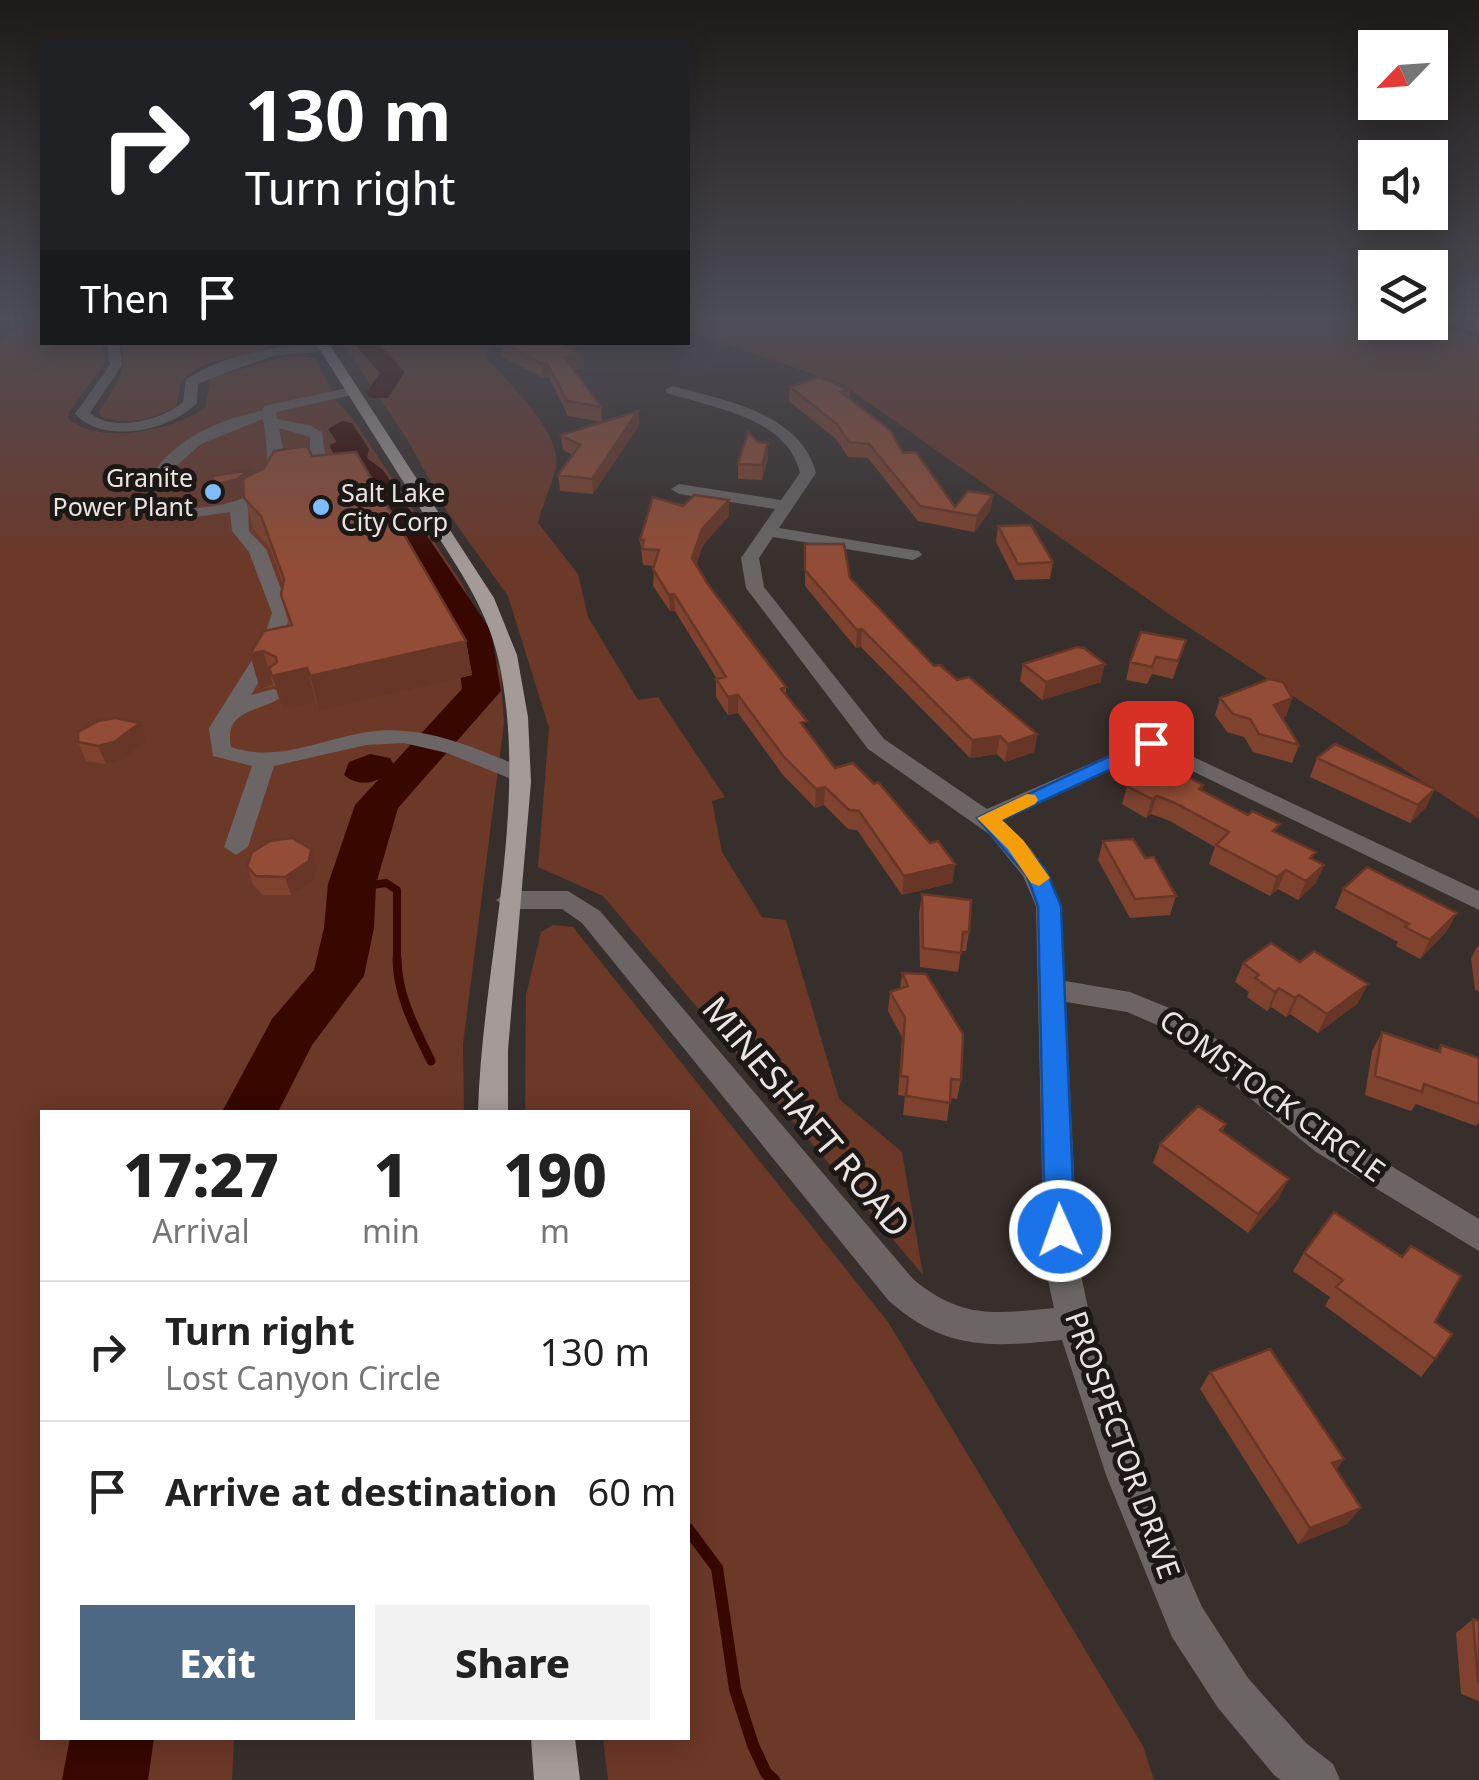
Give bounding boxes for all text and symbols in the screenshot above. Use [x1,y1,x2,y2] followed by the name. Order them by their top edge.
[1358,30,1448,120] north arrow
[1358,30,1448,340] map controls
[245,66,452,162] text: 130 m
[80,80,210,210] icon: right
[1358,140,1448,230] button: sound
[245,157,456,218] text: Turn right
[1358,250,1448,340] button: layers
[190,270,245,325] icon: arrive
[80,272,170,324] text: Then
[53,460,193,523] place label: Granite Power Plant
[341,475,448,538] place label: Salt Lake City Corp
[202,481,224,503] marker: Granite Power Plant
[310,496,332,518] marker: Salt Lake City Corp
[1109,701,1194,786] pin
[1124,716,1179,771] icon: arrive
[693,986,922,1246] street label: MINESHAFT ROAD
[1152,999,1394,1191] street label: COMSTOCK CIRCLE
[123,1133,279,1215] text: 17:27
[374,1133,408,1215] text: 1
[503,1133,607,1215] text: 190
[1008,1179,1112,1283] position arrow
[152,1209,250,1252] text: Arrival
[362,1209,420,1252] text: min
[540,1209,570,1252] text: m
[165,1304,355,1356] text: Turn right
[1056,1305,1191,1584] street label: PROSPECTOR DRIVE
[80,1324,135,1379] icon: right
[539,1325,650,1377] text: 130 m
[165,1356,441,1399] text: Lost Canyon Circle
[80,1464,135,1519] icon: arrive
[165,1465,557,1517] text: Arrive at destination
[587,1465,676,1517] text: 60 m
[80,1605,355,1720] button: Exit
[375,1605,650,1720] button: Share

